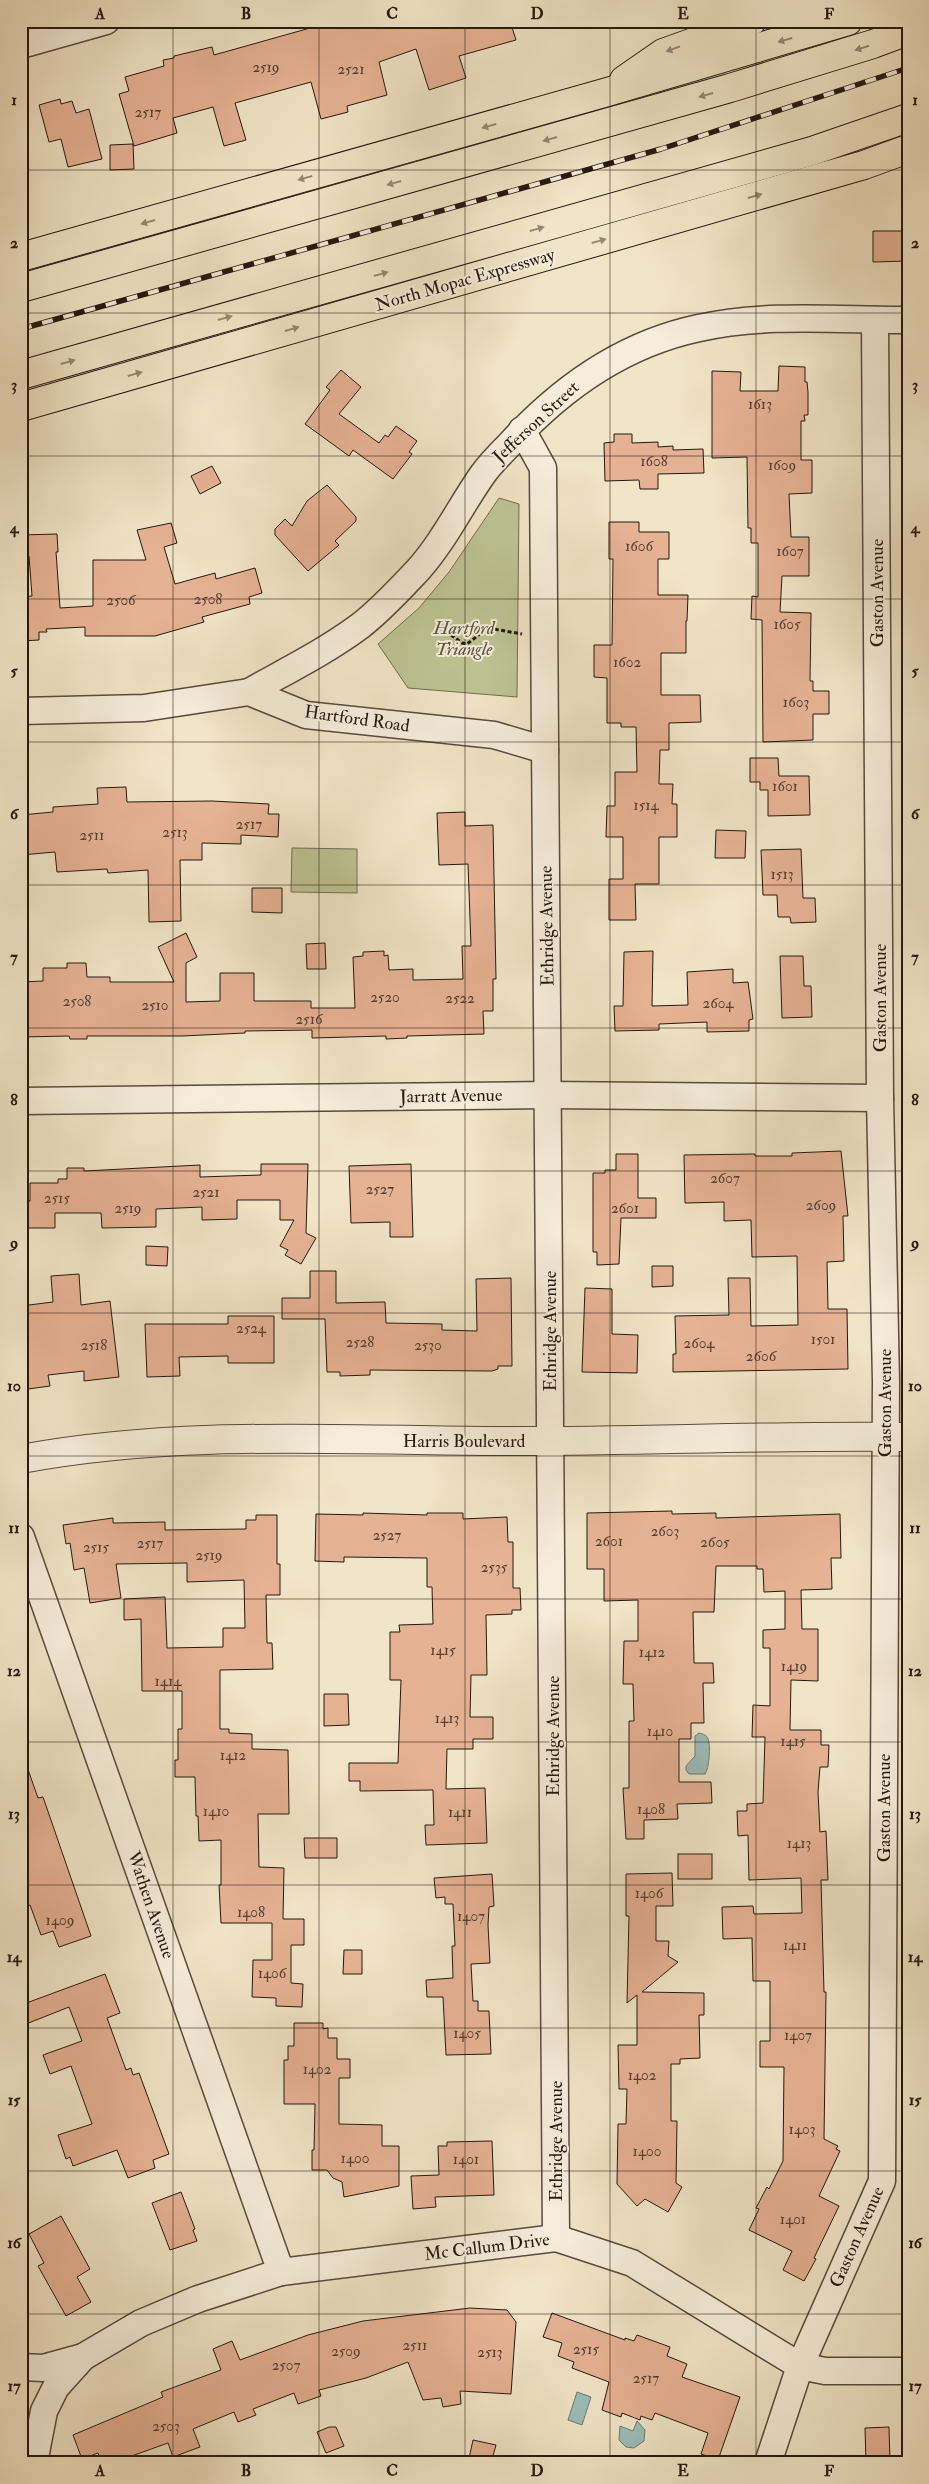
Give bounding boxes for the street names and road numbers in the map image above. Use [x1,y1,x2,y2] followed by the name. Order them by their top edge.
[372,243,559,317] street label: North Mopac Expressway
[487,376,584,469] street label: Jefferson Street
[866,538,889,647] street label: Gaston Avenue
[303,700,411,738] street label: Hartford Road
[534,865,560,987] street label: Ethridge Avenue
[869,943,892,1052] street label: Gaston Avenue
[398,1084,503,1108] street label: Jarratt Avenue
[539,1270,562,1391] street label: Ethridge Avenue
[874,1348,897,1457] street label: Gaston Avenue
[403,1430,525,1453] street label: Harris Boulevard
[542,1675,565,1796] street label: Ethridge Avenue
[873,1753,896,1862] street label: Gaston Avenue
[122,1847,180,1962] street label: Wathen Avenue
[545,2080,568,2201] street label: Ethridge Avenue
[824,2182,890,2291] street label: Gaston Avenue
[423,2228,551,2266] street label: Mc Callum Drive

